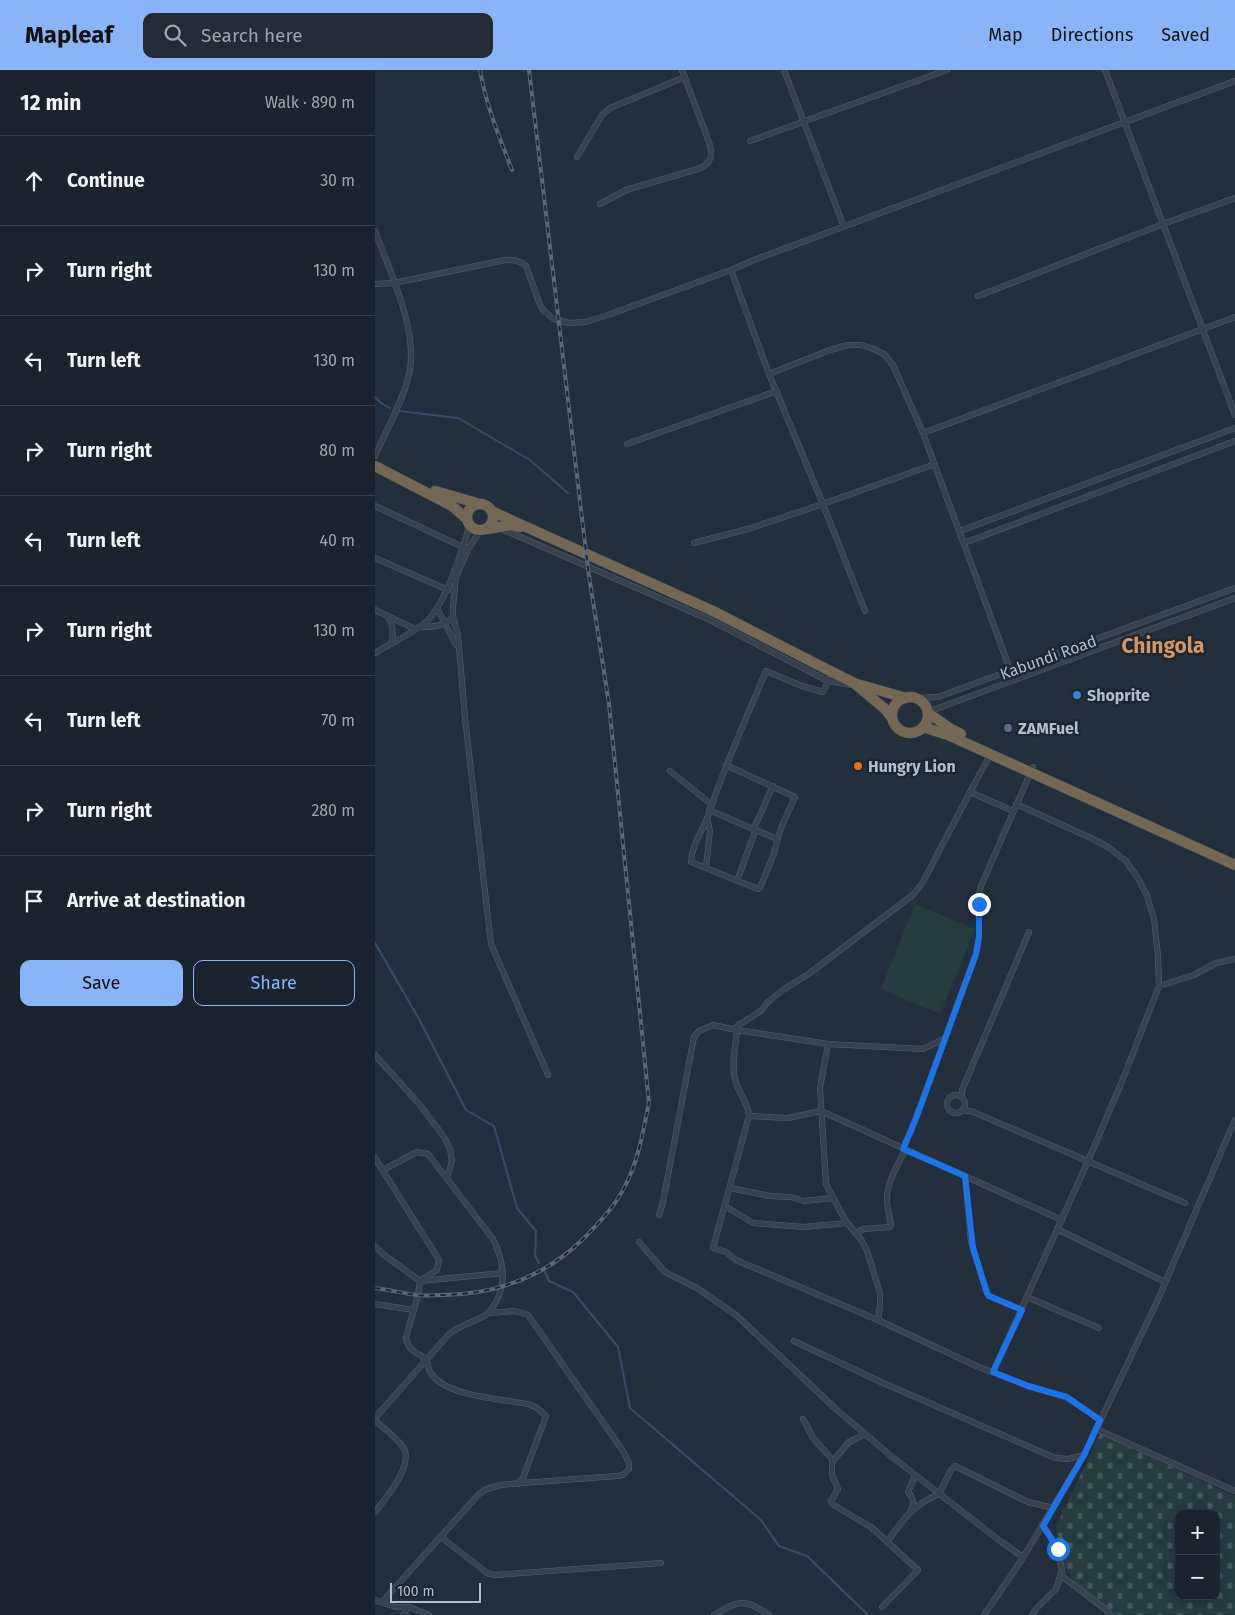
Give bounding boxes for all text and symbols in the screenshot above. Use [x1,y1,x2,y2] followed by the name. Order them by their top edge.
[143,13,493,58] search box
[25,21,113,49] text: Mapleaf
[161,21,189,49] icon: search
[201,24,303,47] text: Search here
[988,24,1023,46] text: Map
[1051,24,1133,46] text: Directions
[1161,24,1210,46] text: Saved
[20,90,81,116] text: 12 min
[265,93,355,112] text: Walk · 890 m
[20,167,48,195] icon: ahead
[67,169,145,192] text: Continue
[320,171,355,190] text: 30 m
[20,257,48,285] icon: right
[67,259,152,282] text: Turn right
[313,261,355,280] text: 130 m
[20,347,48,375] icon: left
[67,349,141,372] text: Turn left
[313,351,355,370] text: 130 m
[20,437,48,465] icon: right
[67,439,152,462] text: Turn right
[319,441,355,460] text: 80 m
[20,527,48,555] icon: left
[67,529,141,552] text: Turn left
[320,531,355,550] text: 40 m
[20,617,48,645] icon: right
[67,619,152,642] text: Turn right
[313,621,355,640] text: 130 m
[997,631,1099,684] street label: Kabundi Road
[1121,633,1205,659] district label: Chingola
[1087,686,1150,705] place label: Shoprite
[1071,689,1083,701] marker: Shoprite
[20,707,48,735] icon: left
[67,709,141,732] text: Turn left
[321,711,355,730] text: 70 m
[1018,719,1079,738] place label: ZAMFuel
[1002,722,1014,734] marker: ZAMFuel
[868,757,956,776] place label: Hungry Lion
[852,760,864,772] marker: Hungry Lion
[20,797,48,825] icon: right
[67,799,152,822] text: Turn right
[311,801,355,820] text: 280 m
[20,887,48,915] icon: arrive
[67,889,246,912] text: Arrive at destination
[968,893,991,916] route end
[20,960,183,1006] button: Save
[193,960,355,1006] button: Share
[1175,1510,1220,1600] map controls
[1175,1510,1220,1555] button: +
[1047,1538,1070,1561] route start
[1175,1555,1220,1600] button: −
[390,1580,481,1603] scale bar
[397,1583,434,1600] text: 100 m

